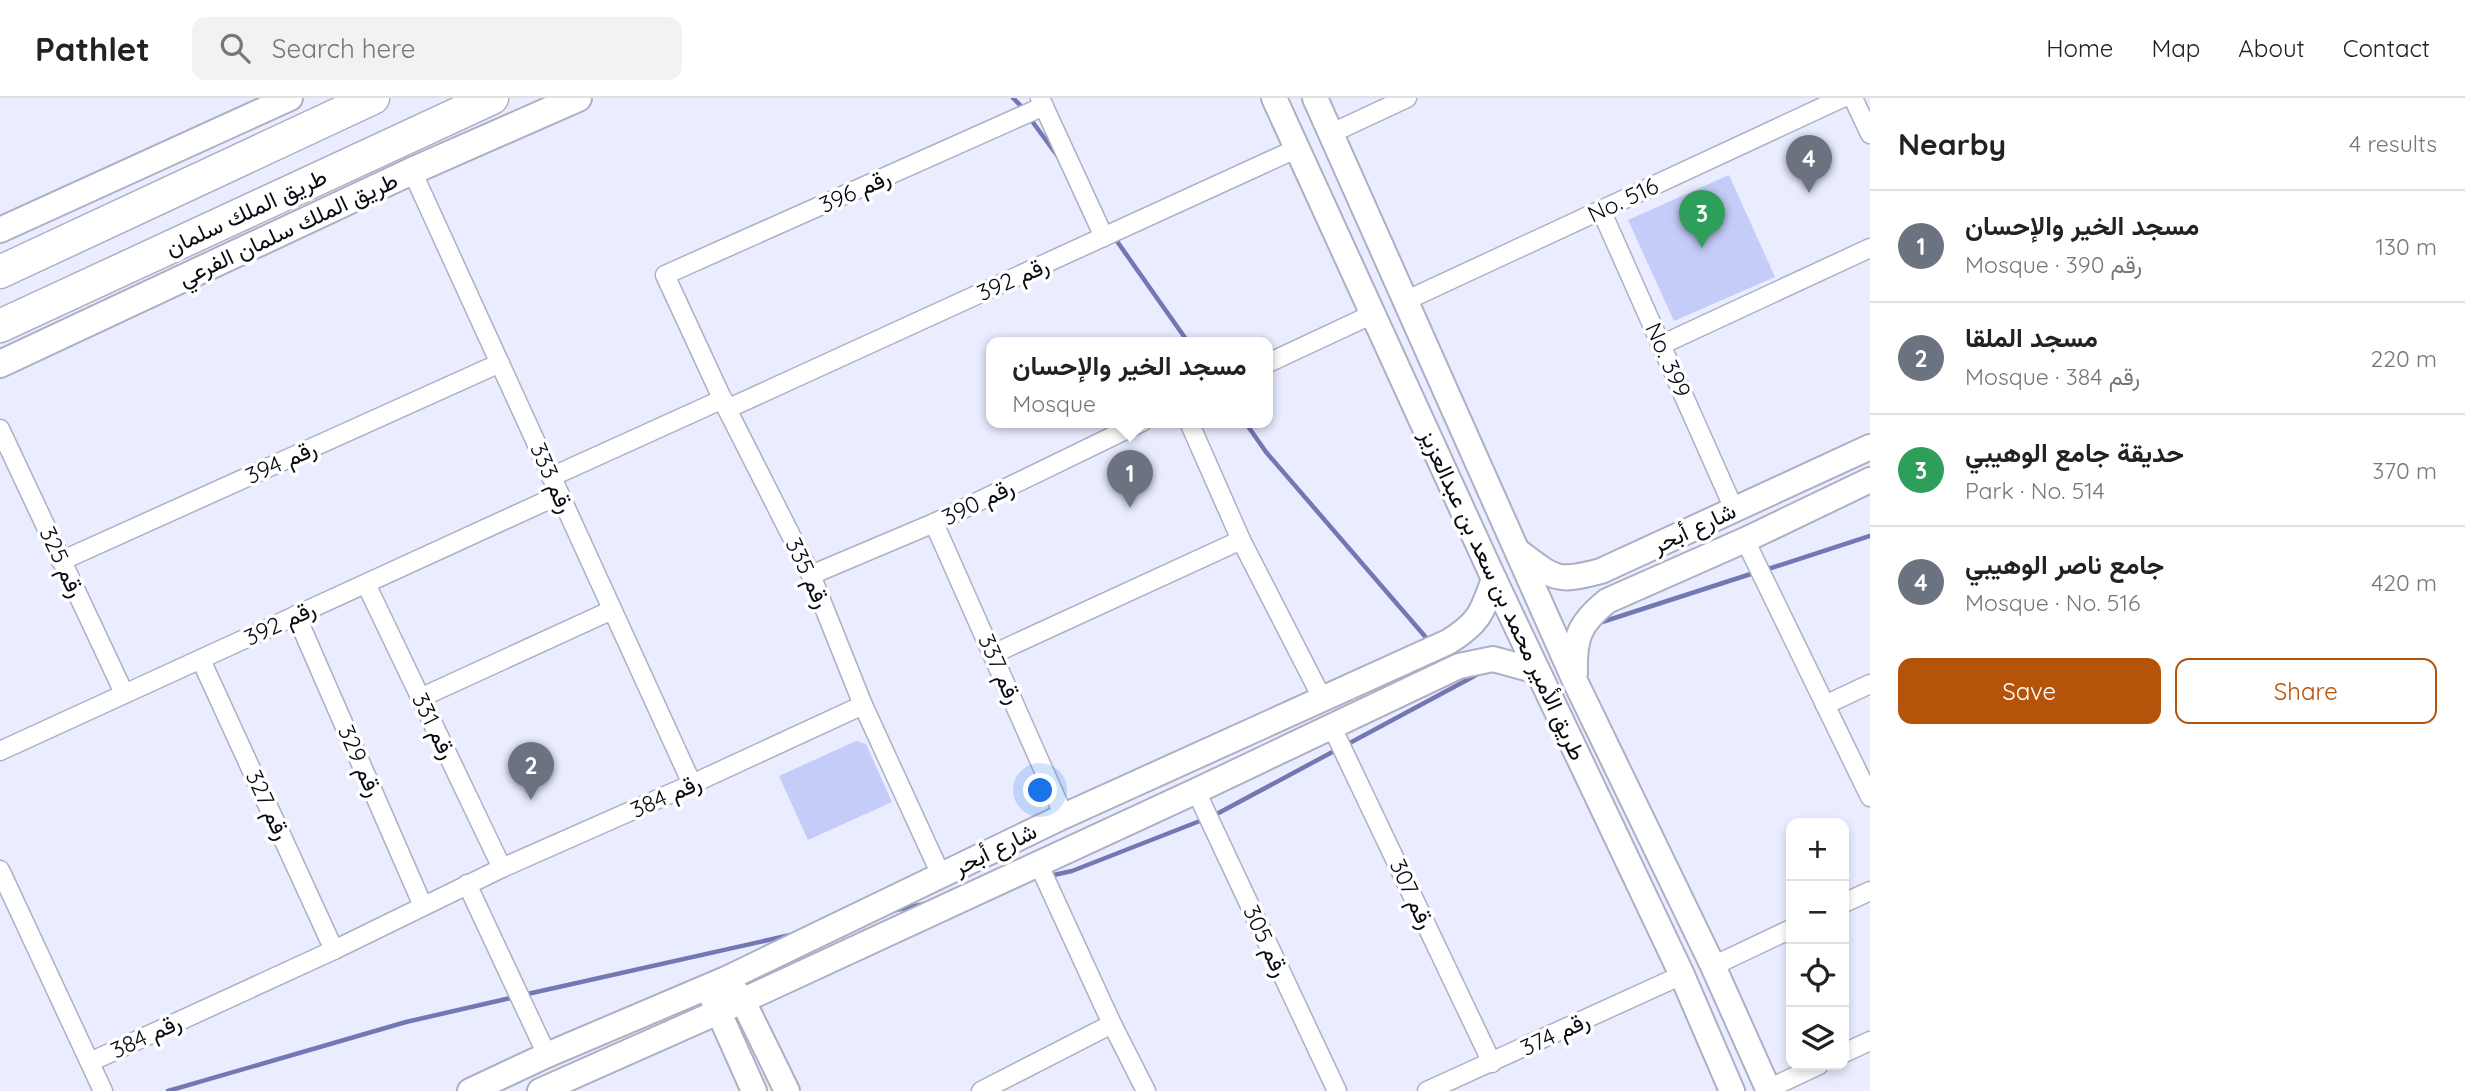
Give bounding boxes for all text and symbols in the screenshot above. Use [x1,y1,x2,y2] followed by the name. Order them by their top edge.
[192,17,682,80] search box
[35,28,150,69] text: Pathlet
[216,29,254,67] icon: search
[272,32,415,65] text: Search here
[2046,33,2113,63] text: Home
[2151,33,2200,63] text: Map
[2238,33,2305,63] text: About
[2343,33,2430,63] text: Contact
[1898,125,2006,163] text: Nearby
[2349,129,2437,158] text: 4 results
[1786,135,1832,193] pin: 4
[160,161,332,263] street label: طريق الملك سلمان
[815,162,895,220] street label: رقم 396
[174,165,404,297] street label: طريق الملك سلمان الفرعي
[1583,171,1663,228] street label: No. 516
[1679,190,1725,248] pin: 3
[1965,209,2199,242] text: مسجد الخير والإحسان
[1917,232,1925,261] text: 1
[2375,232,2437,261] text: 130 m
[972,250,1054,308] street label: رقم 392
[1965,250,2142,279] text: Mosque · رقم 390
[1639,318,1698,402] street label: No. 399
[1965,321,2098,354] text: مسجد الملقا
[986,337,1273,428] popup
[1914,344,1928,373] text: 2
[2371,344,2437,373] text: 220 m
[1012,349,1247,382] text: مسجد الخير والإحسان
[1965,362,2140,391] text: Mosque · رقم 384
[1012,389,1096,418] text: Mosque
[1413,424,1593,765] street label: طريق الأمير محمد بن سعد بن عبدالعزيز
[241,433,321,491] street label: رقم 394
[1965,436,2184,469] text: حديقة جامع الوهيبي
[523,438,581,518] street label: رقم 333
[1107,450,1153,508] pin: 1
[1915,456,1927,485] text: 3
[2372,456,2437,485] text: 370 m
[937,472,1019,532] street label: رقم 390
[1965,476,2105,505] text: Park · No. 514
[1646,496,1741,562] street label: شارع أبحر
[33,522,91,602] street label: رقم 325
[779,533,837,613] street label: رقم 335
[1965,548,2164,581] text: جامع ناصر الوهيبي
[1914,568,1928,597] text: 4
[2371,568,2437,597] text: 420 m
[1965,588,2140,617] text: Mosque · No. 516
[240,593,320,653] street label: رقم 392
[971,629,1029,709] street label: رقم 337
[1898,658,2161,724] button: Save
[2175,658,2437,724] button: Share
[405,688,463,764] street label: رقم 331
[331,720,389,802] street label: رقم 329
[508,742,554,800] pin: 2
[239,765,297,845] street label: رقم 327
[626,767,706,825] street label: رقم 384
[1023,773,1057,807] your location
[947,816,1042,883] street label: شارع أبحر
[1786,818,1849,1070] map controls
[1786,818,1849,881] button: +
[1383,854,1441,934] street label: رقم 307
[1786,881,1849,944] button: −
[1236,900,1296,982] street label: رقم 305
[1786,944,1849,1007] button: locate
[1516,1005,1594,1063] street label: رقم 374
[106,1007,186,1065] street label: رقم 384
[1786,1007,1849,1070] button: layers

